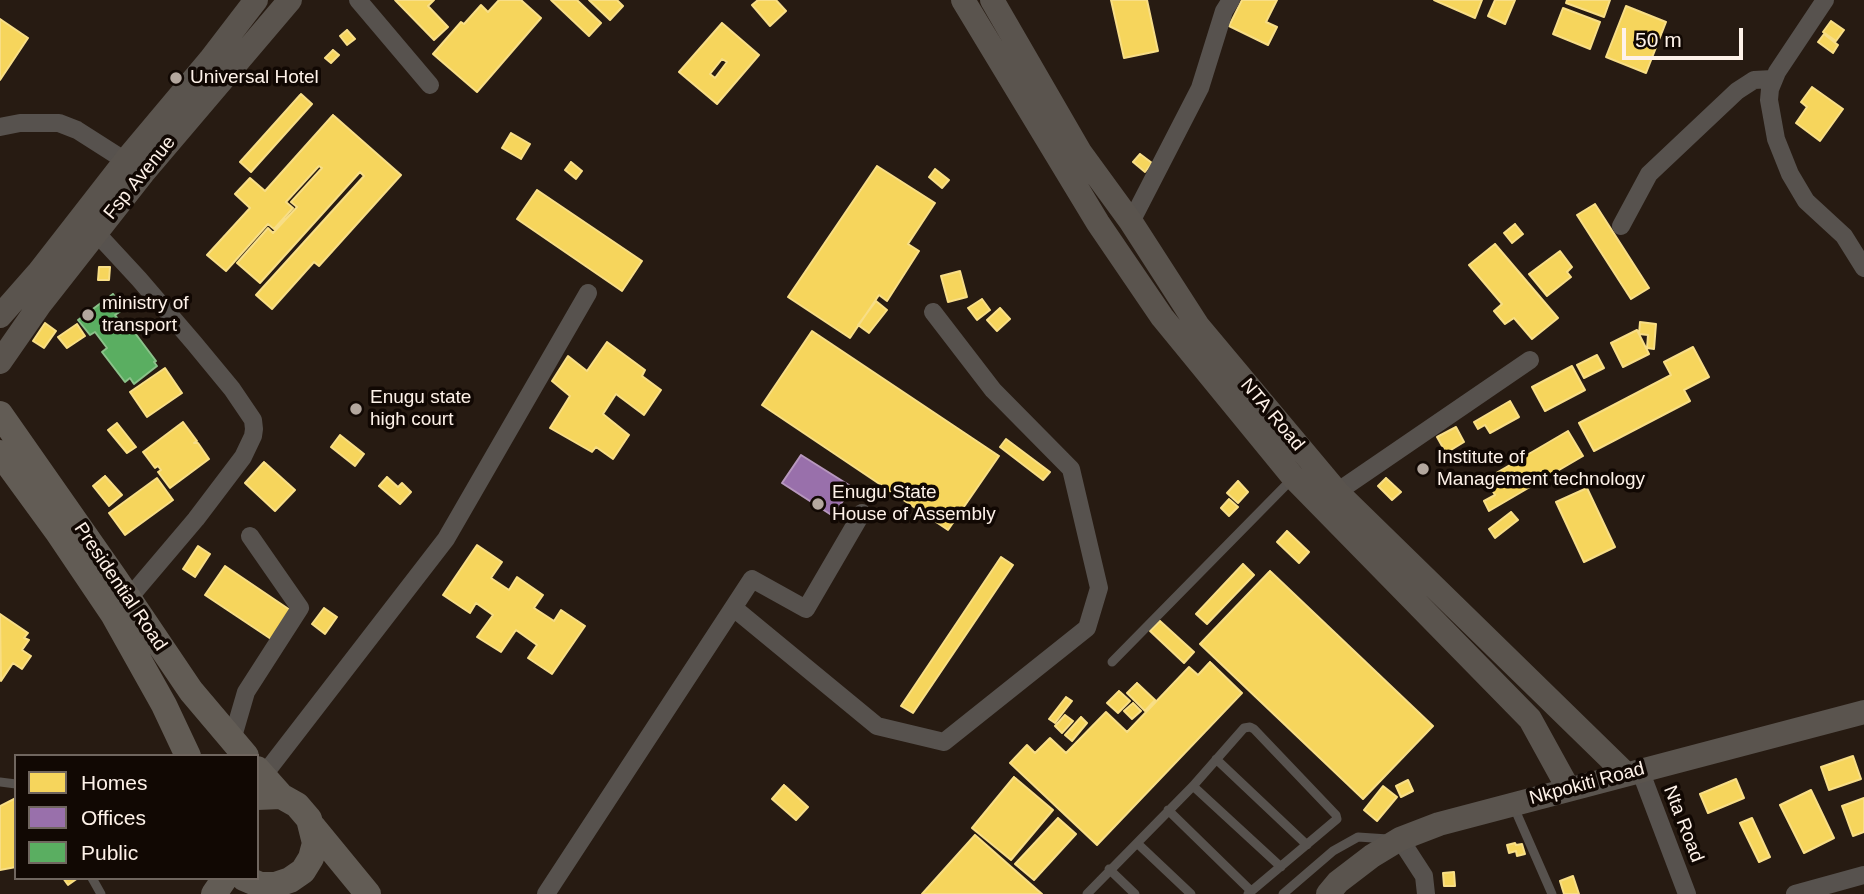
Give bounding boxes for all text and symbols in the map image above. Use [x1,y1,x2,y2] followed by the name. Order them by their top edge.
[1626,14,1747,58] scale bar
[1635,28,1682,51] text: 50 m
[190,67,319,89] place label: Universal Hotel
[168,70,184,86] marker: Universal Hotel
[99,132,181,224] street label: Fsp Avenue
[102,293,189,337] place label: ministry of transport
[80,307,96,323] marker: ministry of transport
[1235,374,1309,456] street label: NTA Road
[370,387,471,431] place label: Enugu state high court
[348,401,364,417] marker: Enugu state high court
[1437,447,1645,491] place label: Institute of Management technology
[1415,461,1431,477] marker: Institute of Management technology
[832,482,996,526] place label: Enugu State House of Assembly
[810,496,826,512] marker: Enugu State House of Assembly
[69,518,171,656] street label: Presidential Road
[14,754,259,880] legend
[1527,758,1647,810] street label: Nkpokiti Road
[81,771,148,794] text: Homes
[1658,782,1708,866] street label: Nta Road
[81,806,146,829] text: Offices
[81,841,138,864] text: Public

